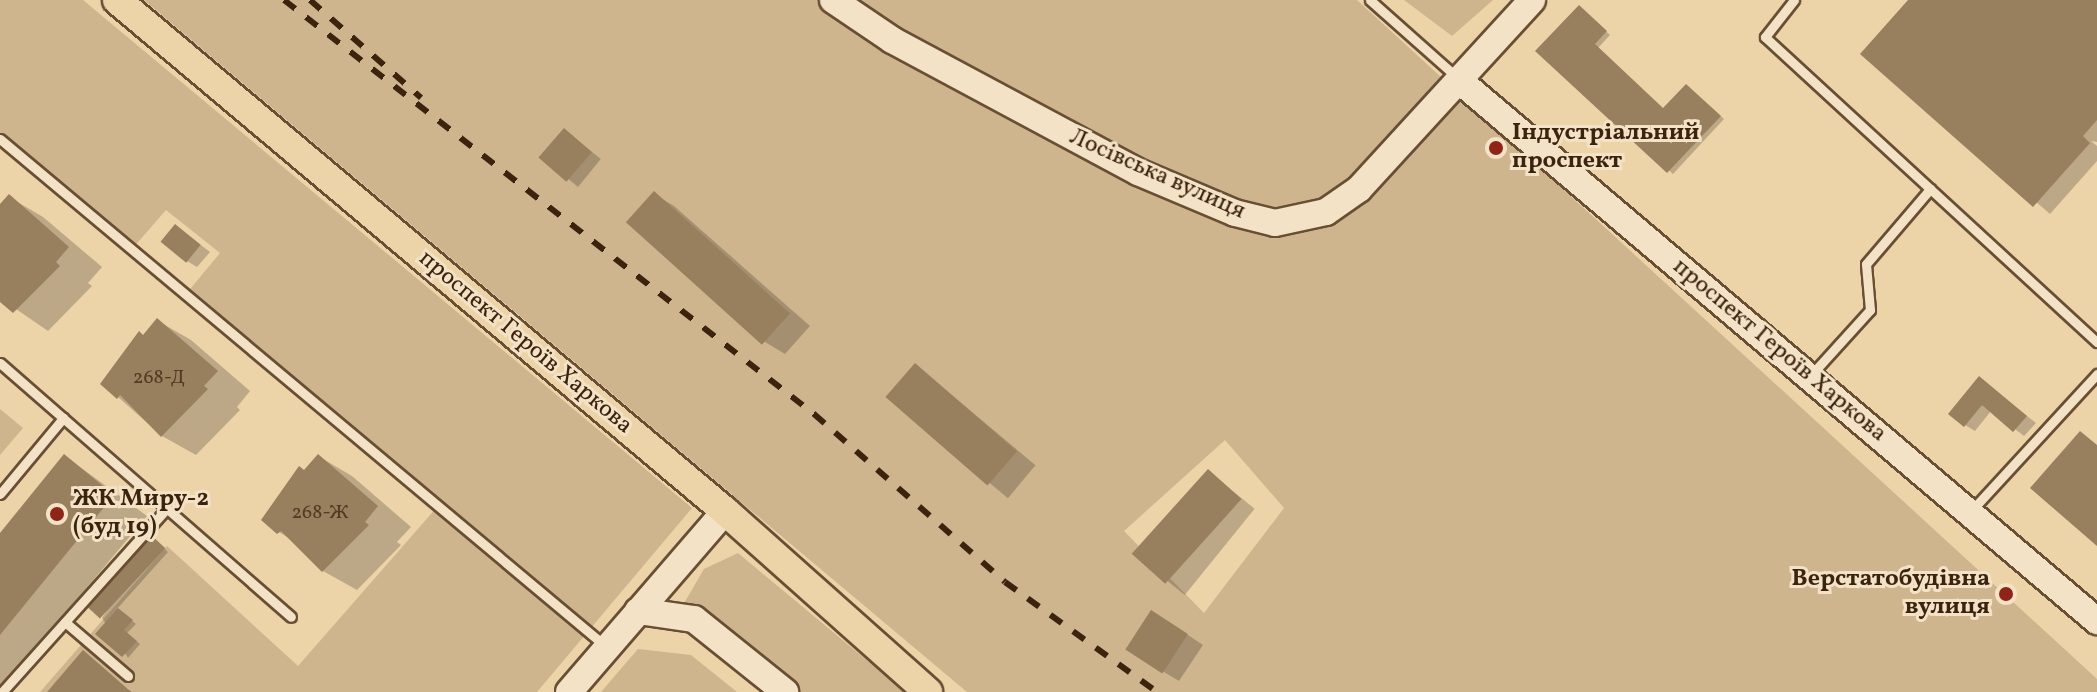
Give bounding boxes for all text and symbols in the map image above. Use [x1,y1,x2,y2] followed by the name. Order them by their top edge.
[1512,120,1700,176] place label: Індустріальний проспект
[1065,123,1249,227] street label: Лосівська вулиця
[1487,139,1505,157] marker: Індустріальний проспект
[412,245,638,441] street label: проспект Героїв Харкова
[1666,253,1892,449] street label: проспект Героїв Харкова
[133,366,185,390] house number: 268-Д
[73,486,209,542] place label: ЖК Миру-2 (буд 19)
[291,501,349,525] house number: 268-Ж
[48,505,66,523] marker: ЖК Миру-2 (буд 19)
[1792,566,1990,622] place label: Верстатобудівна вулиця
[1997,585,2015,603] marker: Верстатобудівна вулиця

